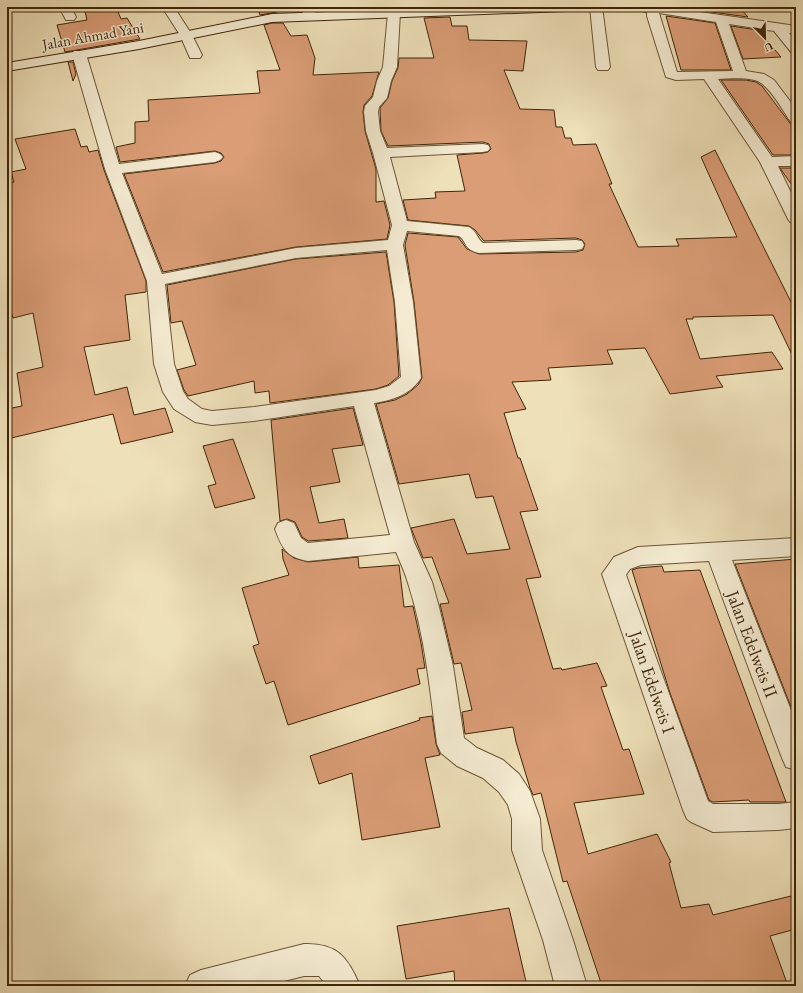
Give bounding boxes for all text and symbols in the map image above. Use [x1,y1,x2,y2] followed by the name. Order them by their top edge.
[39,17,145,54] street label: Jalan Ahmad Yani
[745,18,785,58] north arrow
[762,39,775,56] text: U
[721,585,783,701] street label: Jalan Edelweis II
[624,626,681,736] street label: Jalan Edelweis I

